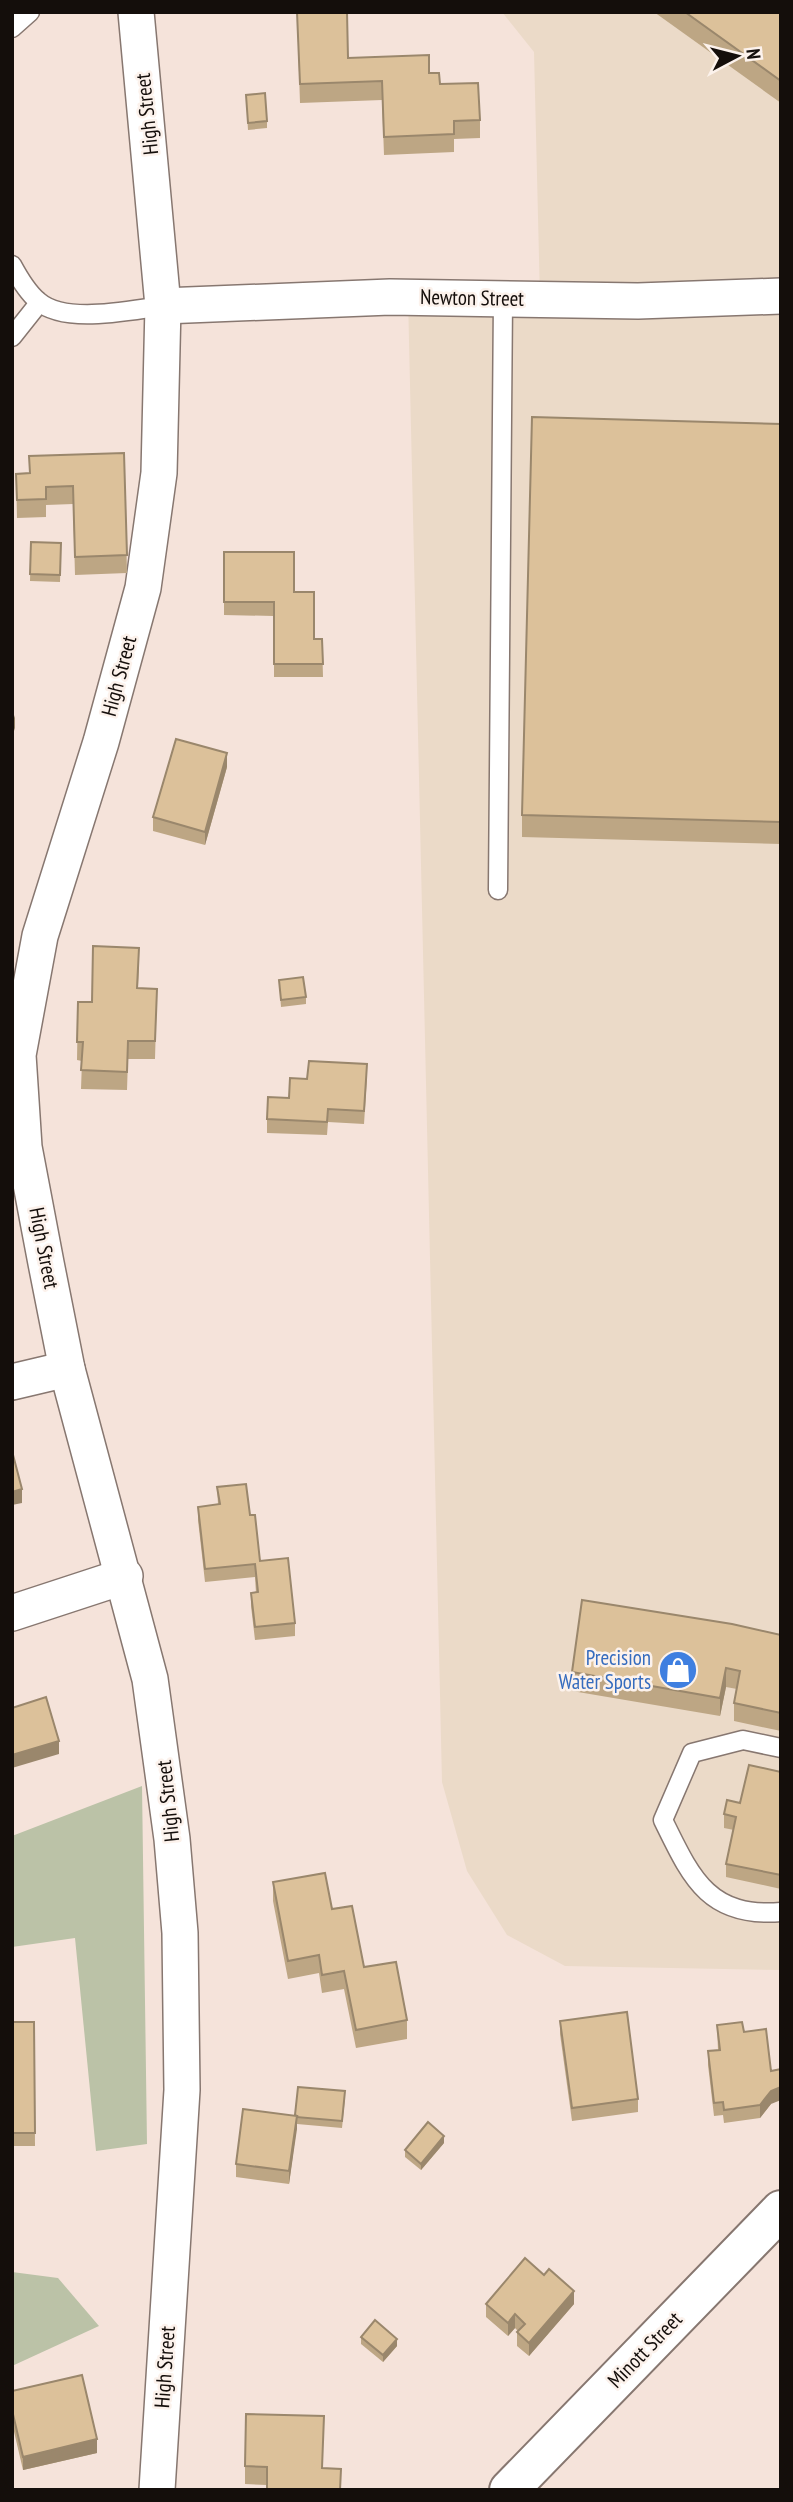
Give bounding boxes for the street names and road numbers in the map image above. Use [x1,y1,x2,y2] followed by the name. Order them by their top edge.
[129,72,164,156] street label: High Street
[420,283,524,312] street label: Newton Street
[95,633,142,719] street label: High Street
[23,1205,66,1291] street label: High Street
[150,1759,185,1843] street label: High Street
[602,2306,688,2393] street label: Minott Street
[148,2325,181,2409] street label: High Street

